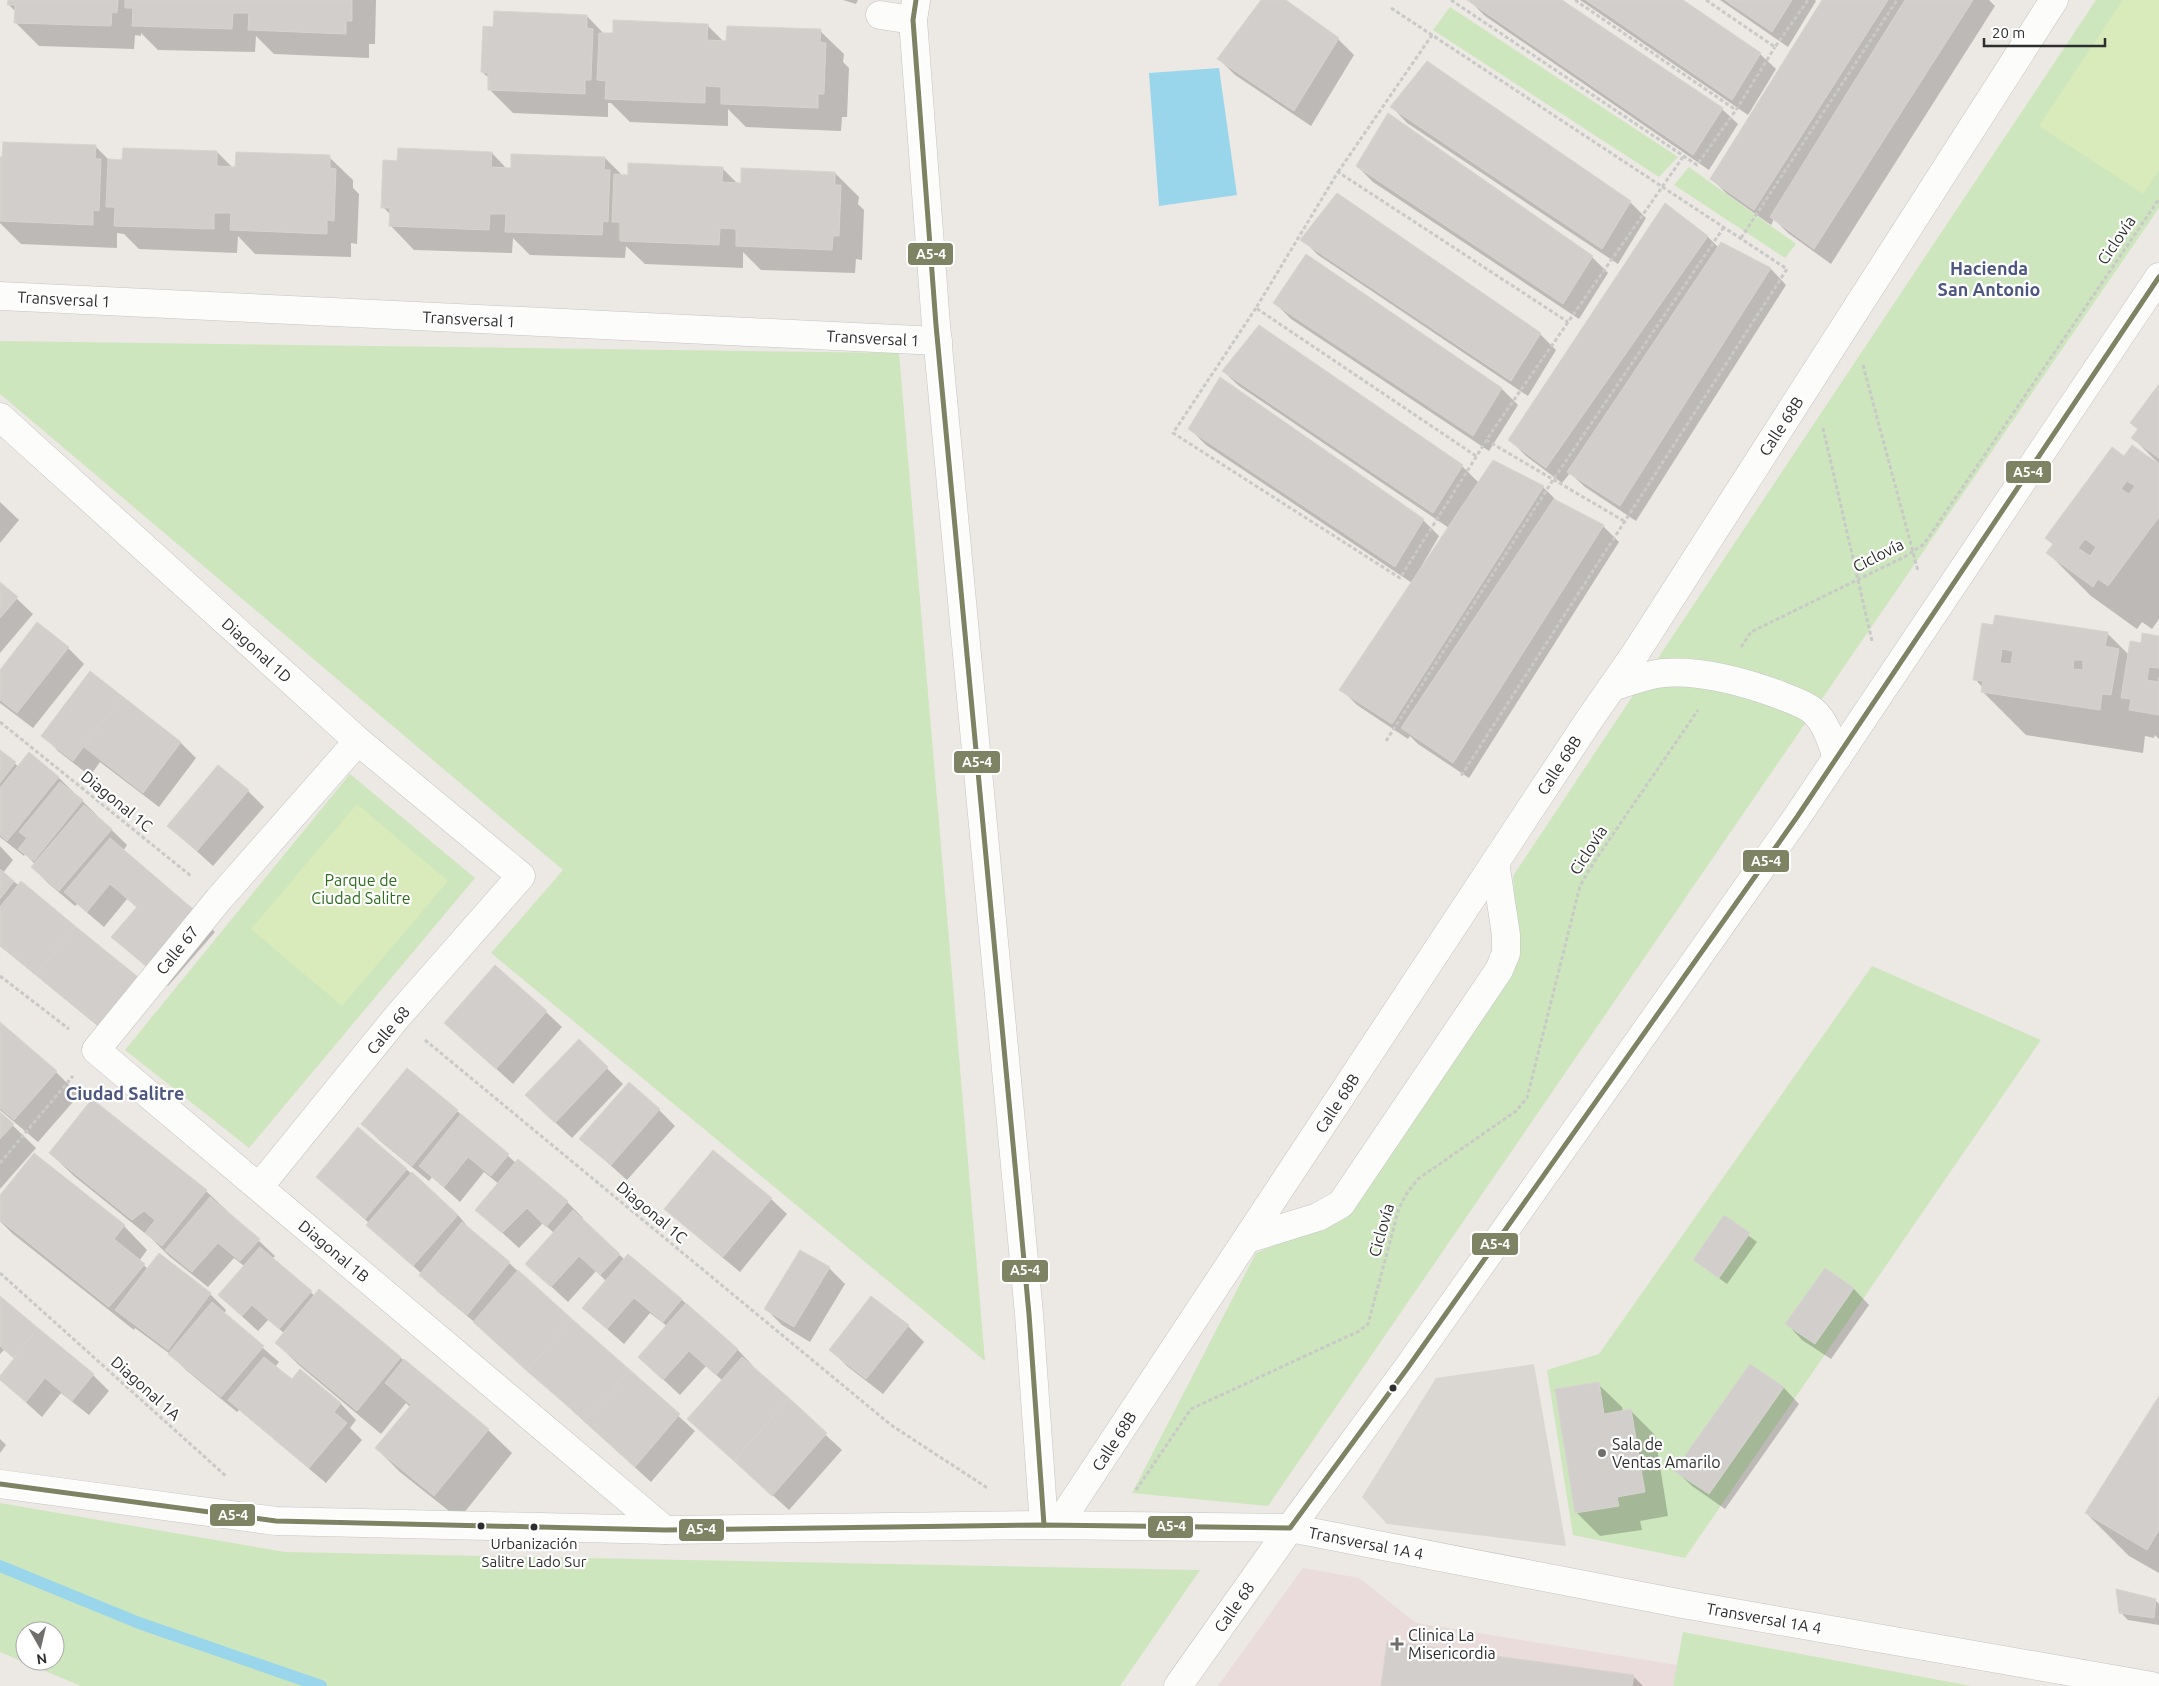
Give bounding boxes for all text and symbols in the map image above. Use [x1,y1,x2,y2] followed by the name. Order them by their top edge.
[1984,15,2105,47] scale bar
[1992,24,2025,41] text: 20 m
[2093,212,2139,268] street label: Ciclovía
[907,242,954,266] line badge: A5-4
[916,246,946,262] text: A5-4
[1938,258,2040,299] district label: Hacienda San Antonio
[17,288,111,310] street label: Transversal 1
[422,308,516,330] street label: Transversal 1
[826,327,920,349] street label: Transversal 1
[1755,393,1807,459] street label: Calle 68B
[2005,460,2052,484] line badge: A5-4
[2013,464,2043,480] text: A5-4
[1850,535,1906,575] street label: Ciclovía
[218,614,296,686] street label: Diagonal 1D
[1533,732,1585,798] street label: Calle 68B
[953,750,1001,774] line badge: A5-4
[962,754,992,770] text: A5-4
[78,767,156,835] street label: Diagonal 1C
[1566,822,1610,878] street label: Ciclovía
[1742,849,1790,873] line badge: A5-4
[1751,853,1781,869] text: A5-4
[311,871,411,907] park label: Parque de Ciudad Salitre
[152,922,202,978] street label: Calle 67
[363,1002,413,1058] street label: Calle 68
[1311,1070,1363,1136] street label: Calle 68B
[66,1083,184,1103] district label: Ciudad Salitre
[613,1177,691,1247] street label: Diagonal 1C
[1365,1201,1397,1259] street label: Ciclovía
[295,1216,373,1286] street label: Diagonal 1B
[1471,1232,1519,1256] line badge: A5-4
[1480,1236,1510,1252] text: A5-4
[1001,1259,1049,1283] line badge: A5-4
[1010,1262,1040,1278] text: A5-4
[108,1352,185,1424] street label: Diagonal 1A
[1388,1383,1398,1393] unlabelled marker
[1088,1408,1140,1474] street label: Calle 68B
[1612,1435,1721,1471] place label: Sala de Ventas Amarilo
[1596,1447,1608,1459] marker: Sala de Ventas Amarilo
[209,1503,256,1527] line badge: A5-4
[218,1507,248,1523] text: A5-4
[1147,1515,1194,1539] line badge: A5-4
[678,1518,725,1542] line badge: A5-4
[1156,1518,1186,1534] text: A5-4
[476,1521,486,1531] unlabelled marker
[686,1521,716,1537] text: A5-4
[529,1522,539,1532] marker: Urbanización Salitre Lado Sur
[1307,1523,1425,1563] street label: Transversal 1A 4
[482,1535,587,1570] place label: Urbanización Salitre Lado Sur
[1210,1578,1258,1636] street label: Calle 68
[1705,1599,1823,1637] street label: Transversal 1A 4
[15,1621,65,1671] north arrow
[1408,1626,1496,1662] place label: Clinica La Misericordia
[1390,1637,1404,1651] marker: Clinica La Misericordia
[36,1650,48,1668] text: N

